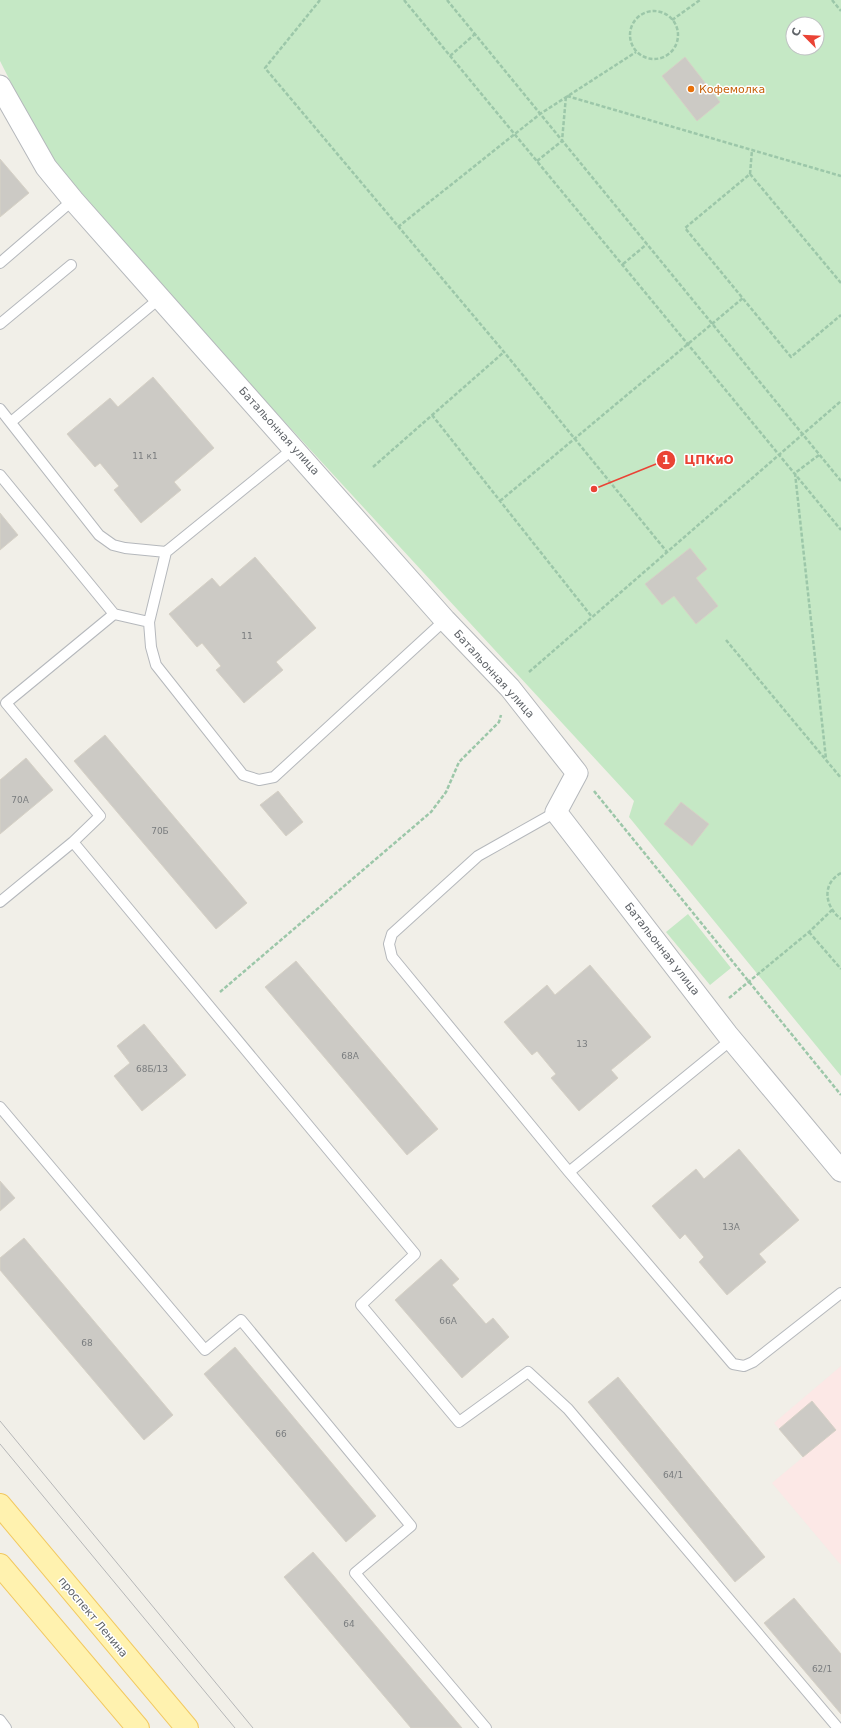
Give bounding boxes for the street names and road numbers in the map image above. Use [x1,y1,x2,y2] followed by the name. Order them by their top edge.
[236,384,322,478] street label: Батальонная улица
[451,627,537,721] street label: Батальонная улица
[622,900,702,998] street label: Батальонная улица
[56,1574,130,1660] street label: проспект Ленина

